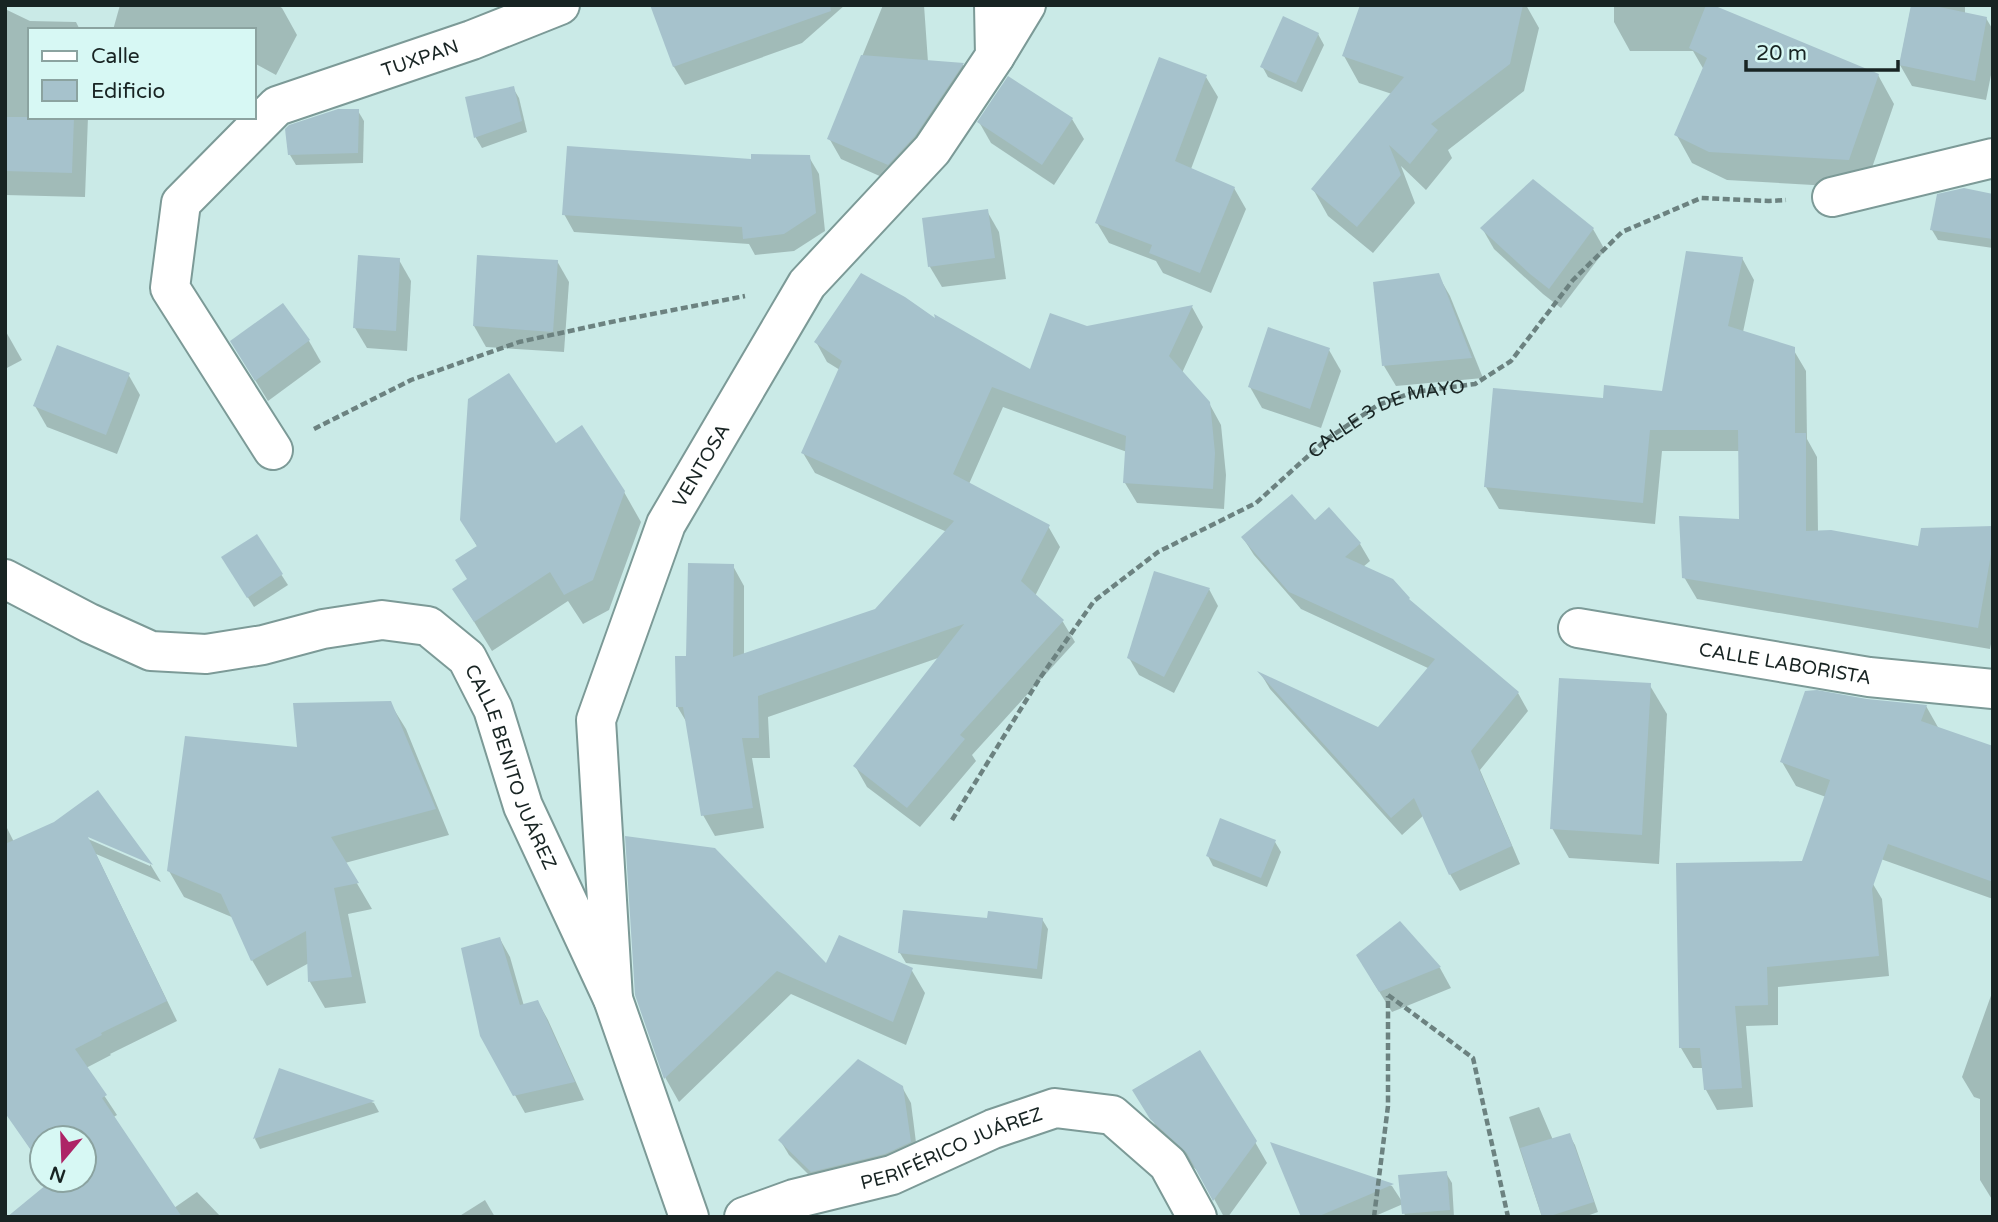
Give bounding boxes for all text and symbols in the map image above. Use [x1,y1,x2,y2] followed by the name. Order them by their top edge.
[28,28,256,119] legend
[1746,28,1898,72] scale bar
[379,35,462,82] street label: TUXPAN
[1756,41,1807,66] text: 20 m
[91,44,140,69] text: Calle
[91,79,165,104] text: Edificio
[1304,375,1466,463] street label: CALLE 3 DE MAYO
[668,420,735,511] street label: VENTOSA
[1697,639,1873,689] street label: CALLE LABORISTA
[460,661,561,873] street label: CALLE BENITO JUÁREZ
[858,1103,1045,1194] street label: PERIFÉRICO JUÁREZ
[28,1124,98,1194] north arrow
[47,1161,69,1187] text: N

